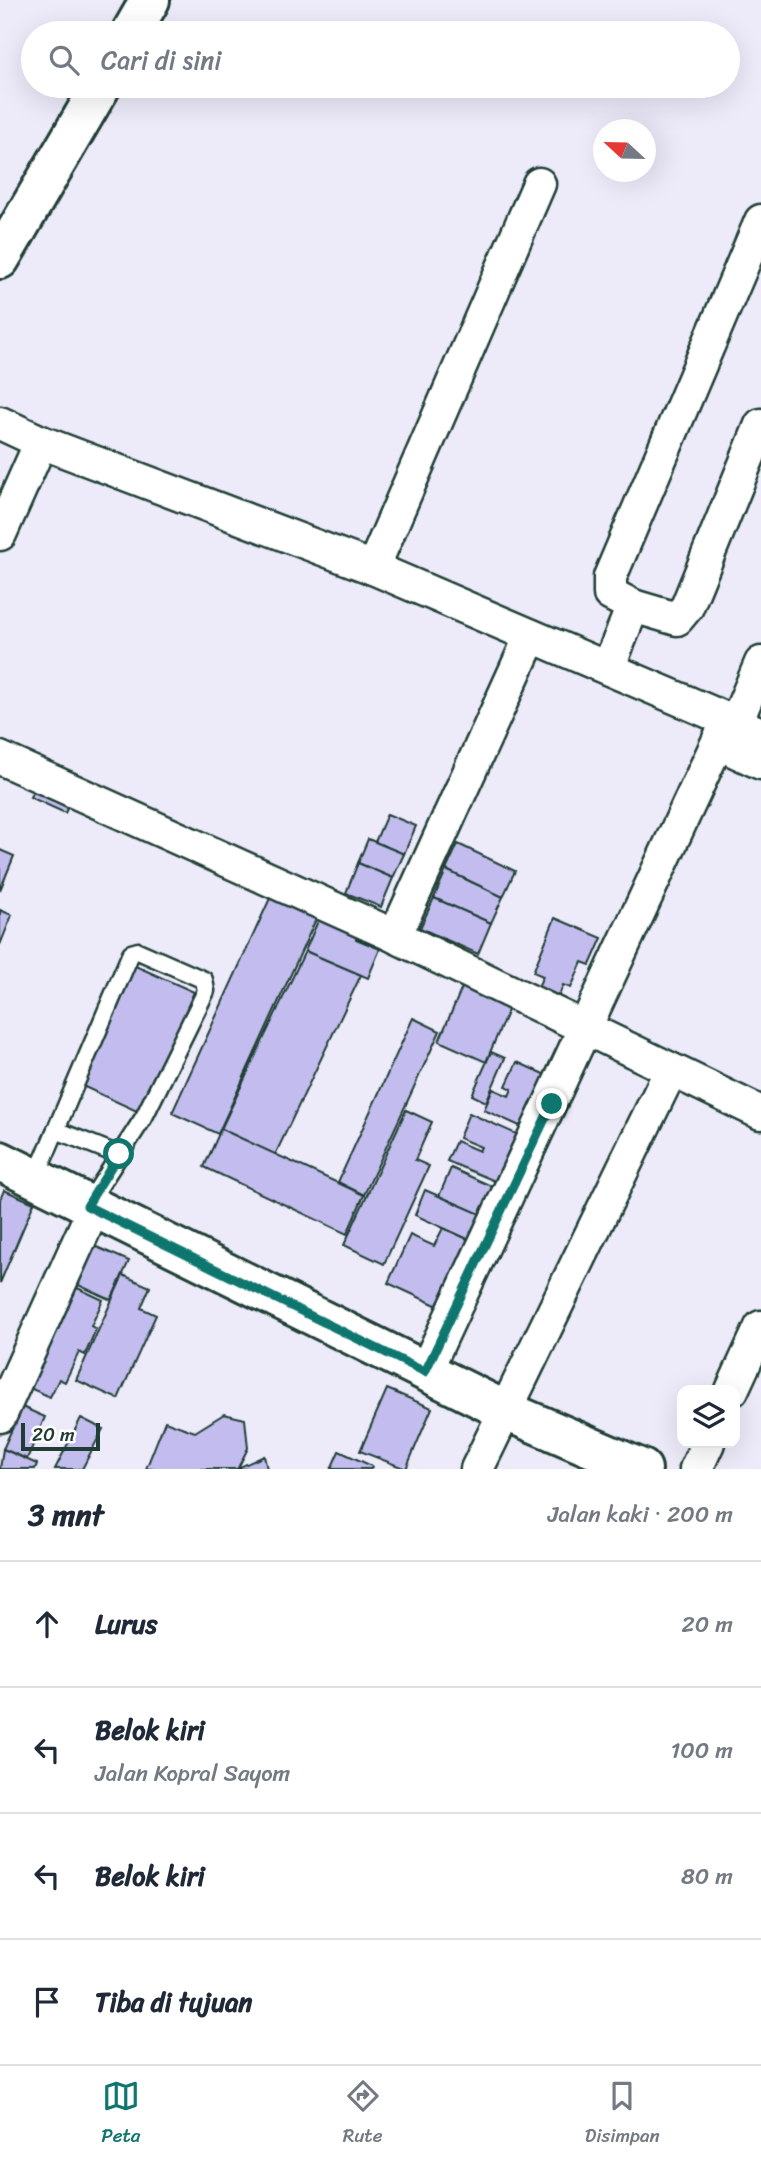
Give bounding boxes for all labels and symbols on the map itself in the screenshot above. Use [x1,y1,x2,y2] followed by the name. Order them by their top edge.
[593,119,656,182] north arrow
[536,1088,567,1119] route end
[103,1138,134,1169] route start
[21,1420,100,1452] scale bar

